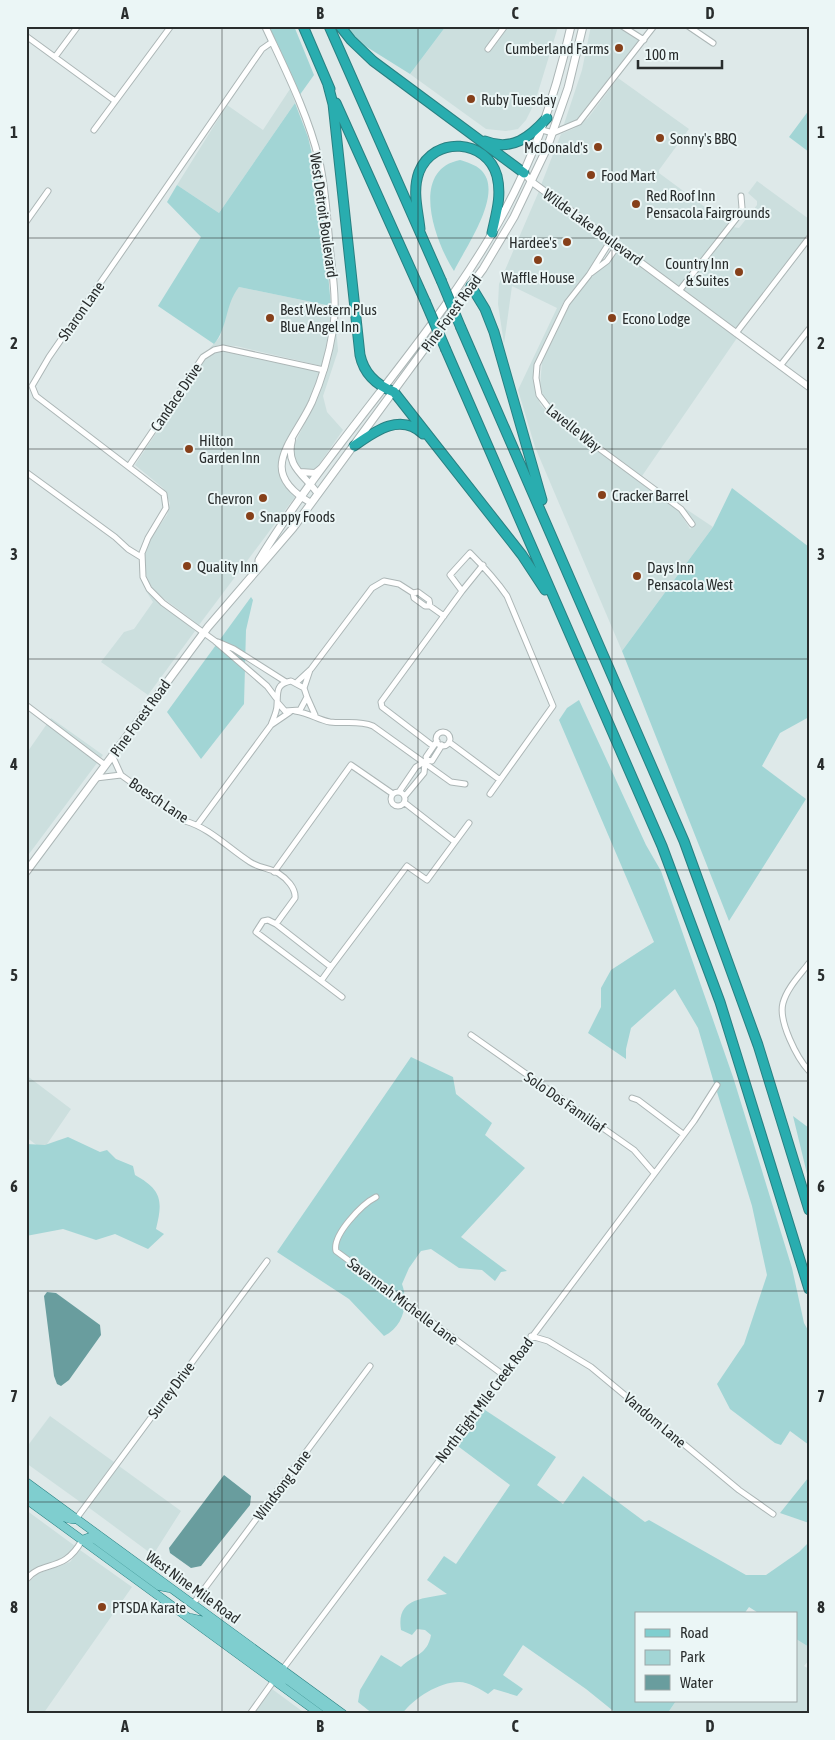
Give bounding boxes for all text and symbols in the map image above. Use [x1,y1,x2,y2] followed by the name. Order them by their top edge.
[120,4,129,22] text: A
[316,4,324,22] text: B
[511,4,519,22] text: C
[706,4,715,22] text: D
[638,38,721,70] scale bar
[505,40,609,57] place label: Cumberland Farms
[613,42,625,54] marker: Cumberland Farms
[645,46,679,63] text: 100 m
[481,91,556,108] place label: Ruby Tuesday
[465,93,477,105] marker: Ruby Tuesday
[10,123,18,141] text: 1
[817,123,825,141] text: 1
[670,130,737,147] place label: Sonny's BBQ
[654,132,666,144] marker: Sonny's BBQ
[524,139,588,156] place label: McDonald's
[592,141,604,153] marker: McDonald's
[307,151,341,279] street label: West Detroit Boulevard
[601,167,656,184] place label: Food Mart
[585,169,597,181] marker: Food Mart
[540,185,646,269] street label: Wilde Lake Boulevard
[646,187,770,221] place label: Red Roof Inn Pensacola Fairgrounds
[630,198,642,210] marker: Red Roof Inn Pensacola Fairgrounds
[509,234,557,251] place label: Hardee's
[561,236,573,248] marker: Hardee's
[532,254,544,266] marker: Waffle House
[665,255,729,289] place label: Country Inn & Suites
[733,266,745,278] marker: Country Inn & Suites
[501,269,575,286] place label: Waffle House
[417,271,485,355] street label: Pine Forest Road
[54,278,108,344] street label: Sharon Lane
[280,301,377,335] place label: Best Western Plus Blue Angel Inn
[622,310,690,327] place label: Econo Lodge
[264,312,276,324] marker: Best Western Plus Blue Angel Inn
[606,312,618,324] marker: Econo Lodge
[10,334,18,352] text: 2
[817,334,825,352] text: 2
[147,360,205,434] street label: Candace Drive
[543,401,605,455] street label: Lavelle Way
[199,432,260,466] place label: Hilton Garden Inn
[183,443,195,455] marker: Hilton Garden Inn
[612,487,689,504] place label: Cracker Barrel
[596,489,608,501] marker: Cracker Barrel
[207,490,253,507] place label: Chevron
[257,492,269,504] marker: Chevron
[260,508,335,525] place label: Snappy Foods
[244,510,256,522] marker: Snappy Foods
[10,545,18,563] text: 3
[817,545,825,563] text: 3
[197,558,258,575] place label: Quality Inn
[647,559,733,593] place label: Days Inn Pensacola West
[181,560,193,572] marker: Quality Inn
[631,570,643,582] marker: Days Inn Pensacola West
[106,676,174,760] street label: Pine Forest Road
[9,755,18,773] text: 4
[816,755,825,773] text: 4
[126,774,192,826] street label: Boesch Lane
[10,966,18,984] text: 5
[817,966,825,984] text: 5
[521,1068,609,1136] street label: Solo Dos Familiaf
[10,1177,18,1195] text: 6
[817,1177,825,1195] text: 6
[344,1254,462,1348] street label: Savannah Michelle Lane
[431,1334,537,1466] street label: North Eight Mile Creek Road
[144,1358,198,1422] street label: Surrey Drive
[10,1387,18,1405] text: 7
[817,1387,825,1405] text: 7
[620,1389,690,1451] street label: Vandorn Lane
[250,1446,314,1524] street label: Windsong Lane
[143,1547,243,1627] street label: West Nine Mile Road
[10,1598,18,1616] text: 8
[817,1598,825,1616] text: 8
[112,1599,186,1616] place label: PTSDA Karate
[96,1601,108,1613] marker: PTSDA Karate
[635,1612,798,1702] legend
[680,1624,709,1641] text: Road
[680,1648,705,1665] text: Park
[680,1674,713,1691] text: Water
[120,1717,129,1735] text: A
[316,1717,324,1735] text: B
[511,1717,519,1735] text: C
[706,1717,715,1735] text: D

